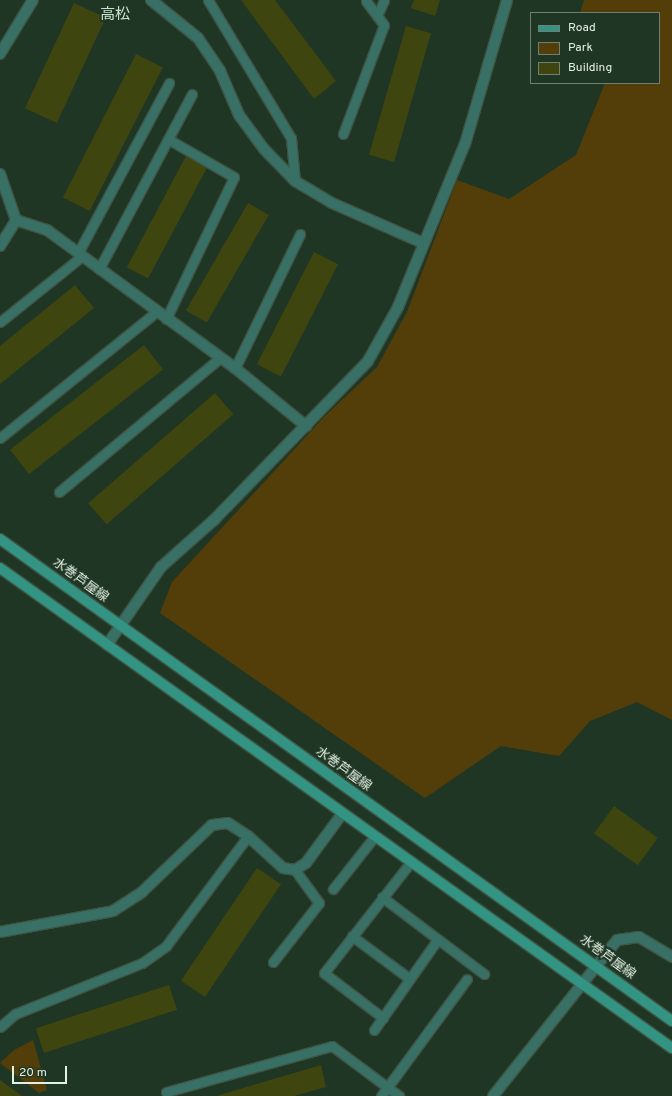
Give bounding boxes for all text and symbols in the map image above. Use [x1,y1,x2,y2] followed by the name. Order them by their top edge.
[100,7,130,25] district label: 高松
[530,12,660,84] legend
[568,20,596,36] text: Road
[568,40,593,56] text: Park
[568,60,612,76] text: Building
[49,556,111,606] street label: 水巻芦屋線
[312,745,374,795] street label: 水巻芦屋線
[576,933,638,983] street label: 水巻芦屋線
[14,1058,69,1084] scale bar
[19,1065,47,1081] text: 20 m

